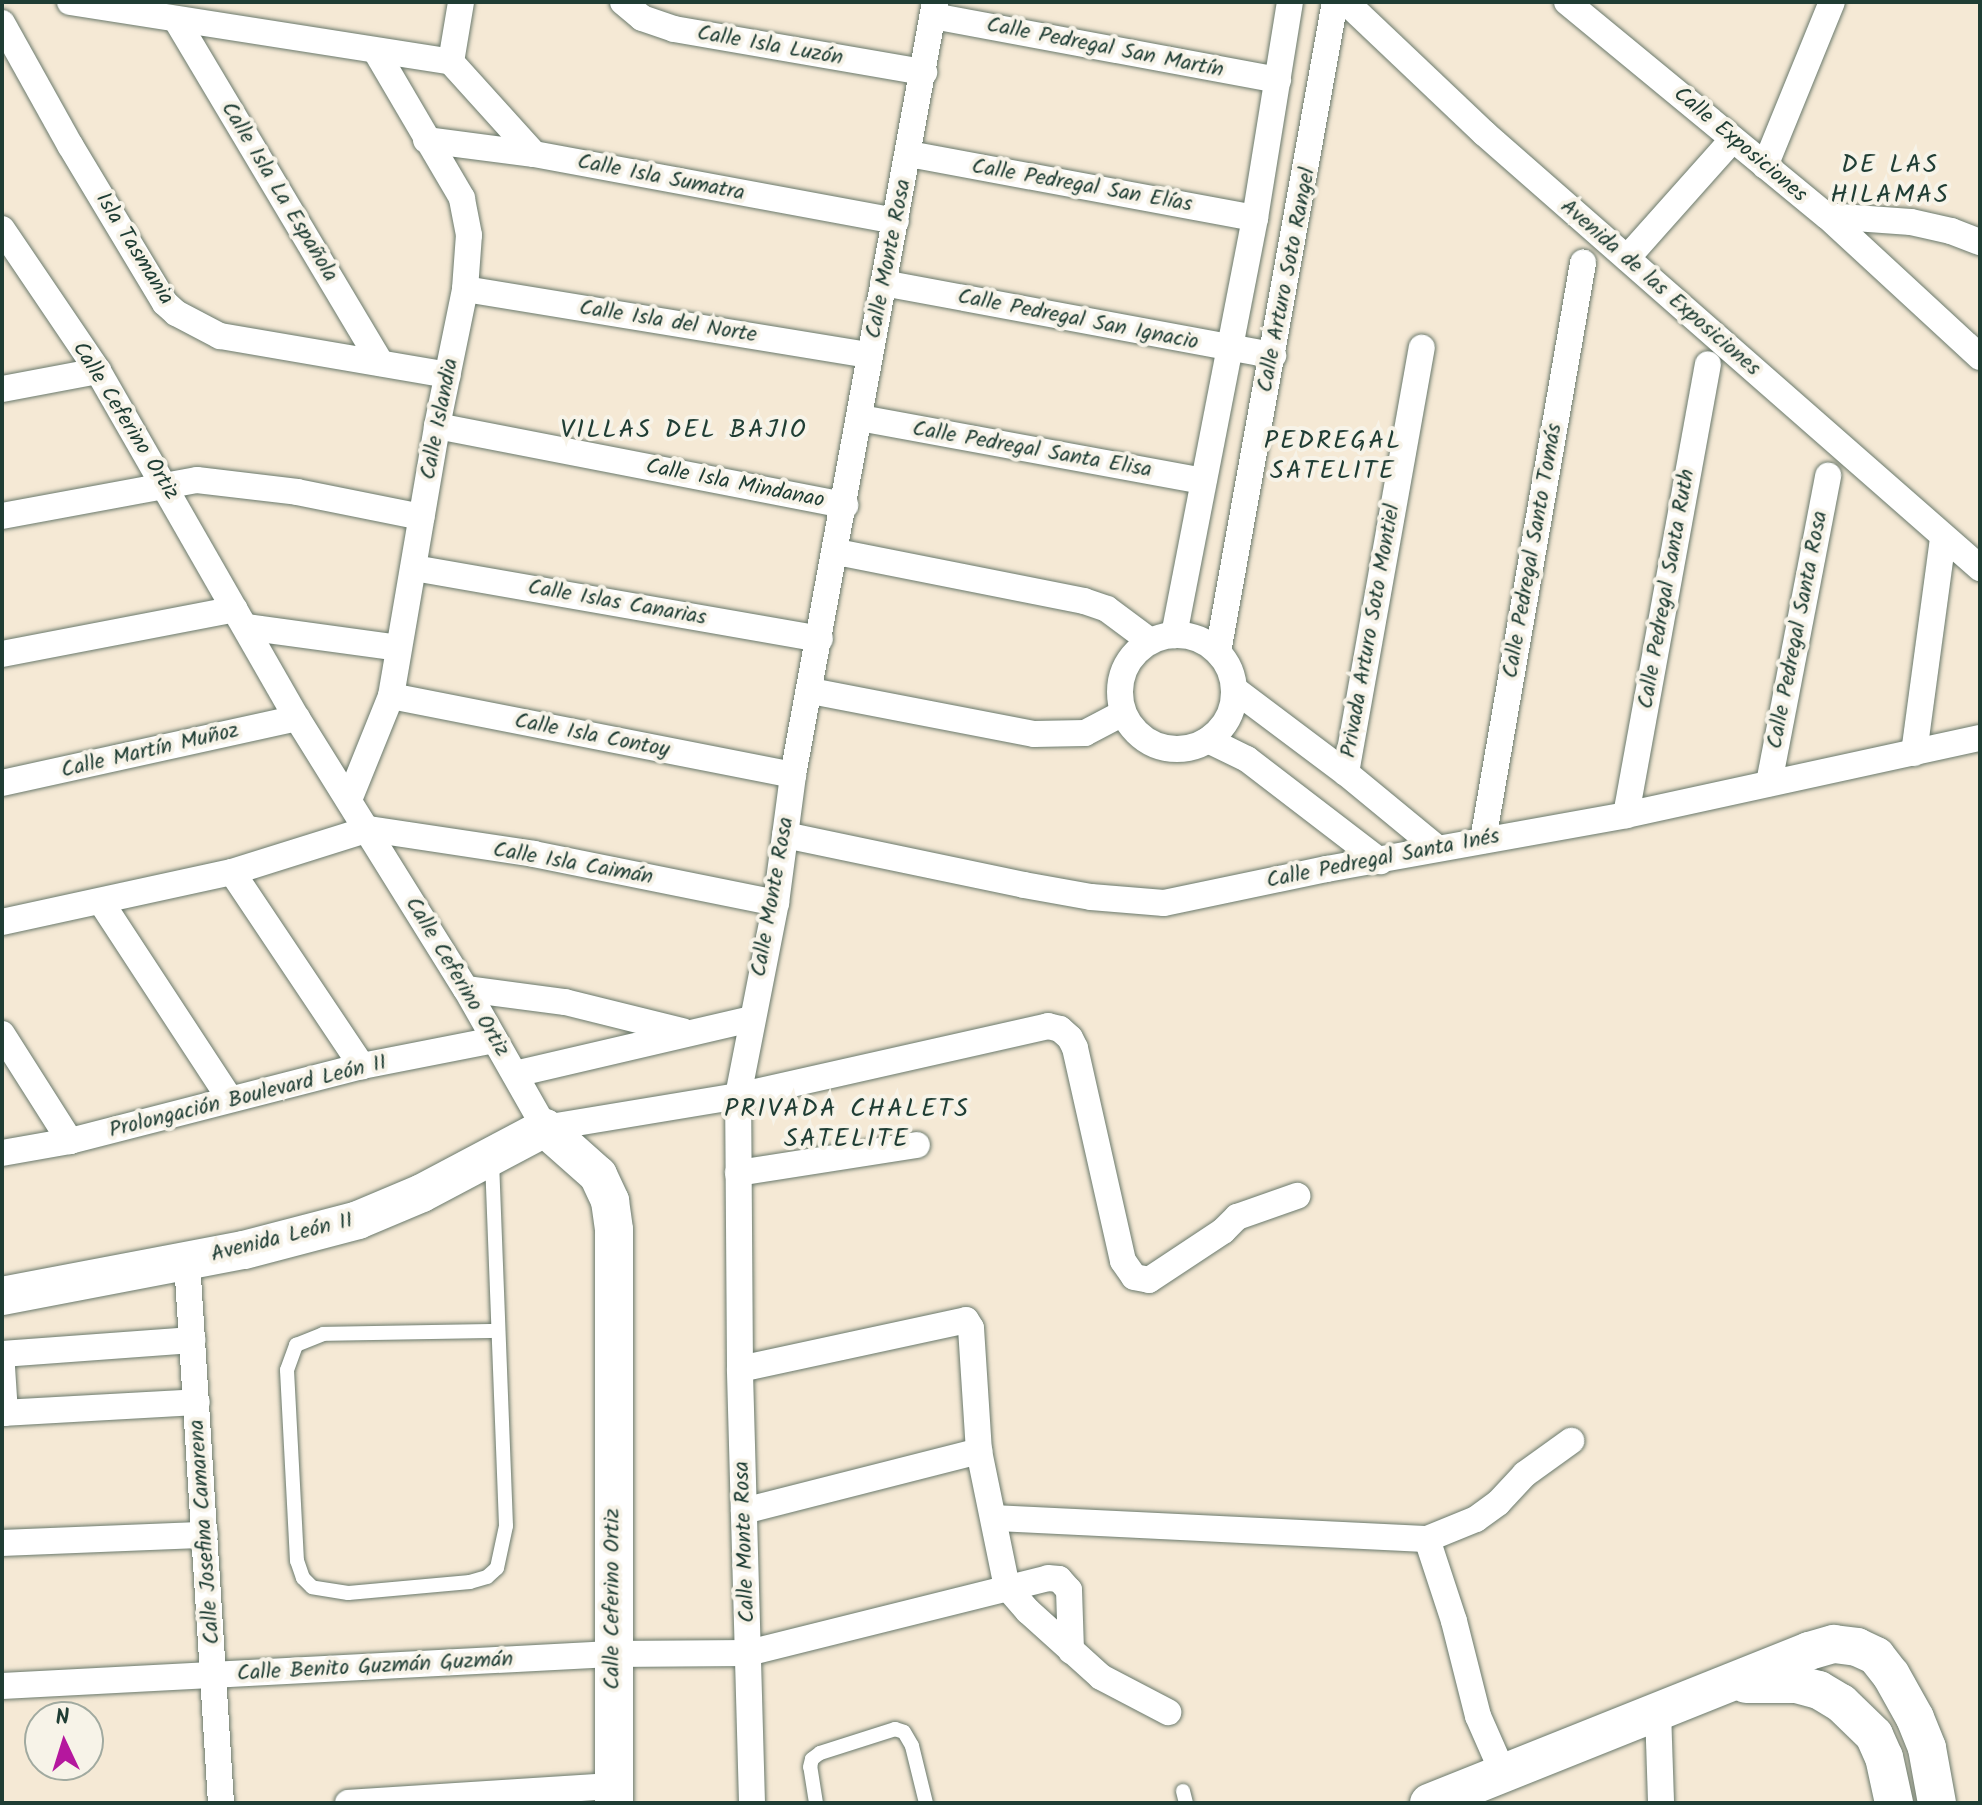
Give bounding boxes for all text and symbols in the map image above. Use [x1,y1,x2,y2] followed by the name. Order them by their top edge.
[984,12,1226,84] street label: Calle Pedregal San Martín
[695,20,845,72] street label: Calle Isla Luzón
[1668,81,1812,209] street label: Calle Exposiciones
[215,97,343,287] street label: Calle Isla La Española
[575,149,747,207] street label: Calle Isla Sumatra
[1830,150,1950,212] district label: DE LAS HILAMAS
[970,154,1194,218] street label: Calle Pedregal San Elías
[1252,165,1322,395] street label: Calle Arturo Soto Rangel
[861,177,917,341] street label: Calle Monte Rosa
[89,188,179,310] street label: Isla Tasmania
[1555,194,1765,382] street label: Avenida de las Exposiciones
[955,284,1201,356] street label: Calle Pedregal San Ignacio
[577,295,759,349] street label: Calle Isla del Norte
[66,337,184,505] street label: Calle Ceferino Ortiz
[415,356,465,482] street label: Calle Islandia
[560,415,808,447] district label: VILLAS DEL BAJIO
[910,416,1154,484] street label: Calle Pedregal Santa Elisa
[1498,422,1568,680] street label: Calle Pedregal Santo Tomás
[1264,426,1402,488] district label: PEDREGAL SATELITE
[643,454,827,514] street label: Calle Isla Mindanao
[1633,467,1701,711] street label: Calle Pedregal Santa Ruth
[1336,502,1406,760] street label: Privada Arturo Soto Montiel
[1762,509,1834,751] street label: Calle Pedregal Santa Rosa
[526,574,708,632] street label: Calle Islas Canarias
[512,708,672,764] street label: Calle Isla Contoy
[59,718,241,784] street label: Calle Martín Muñoz
[746,815,800,979] street label: Calle Monte Rosa
[1264,823,1502,895] street label: Calle Pedregal Santa Inés
[491,837,655,891] street label: Calle Isla Caimán
[399,892,515,1062] street label: Calle Ceferino Ortiz
[106,1050,390,1144] street label: Prolongación Boulevard León II
[724,1094,970,1156] district label: PRIVADA CHALETS SATELITE
[208,1208,356,1268] street label: Avenida León II
[184,1419,226,1645] street label: Calle Josefina Camarena
[729,1461,761,1623] street label: Calle Monte Rosa
[600,1508,626,1690] street label: Calle Ceferino Ortiz
[236,1647,514,1687] street label: Calle Benito Guzmán Guzmán
[24,1701,104,1781] north arrow
[54,1701,71,1736] text: N

